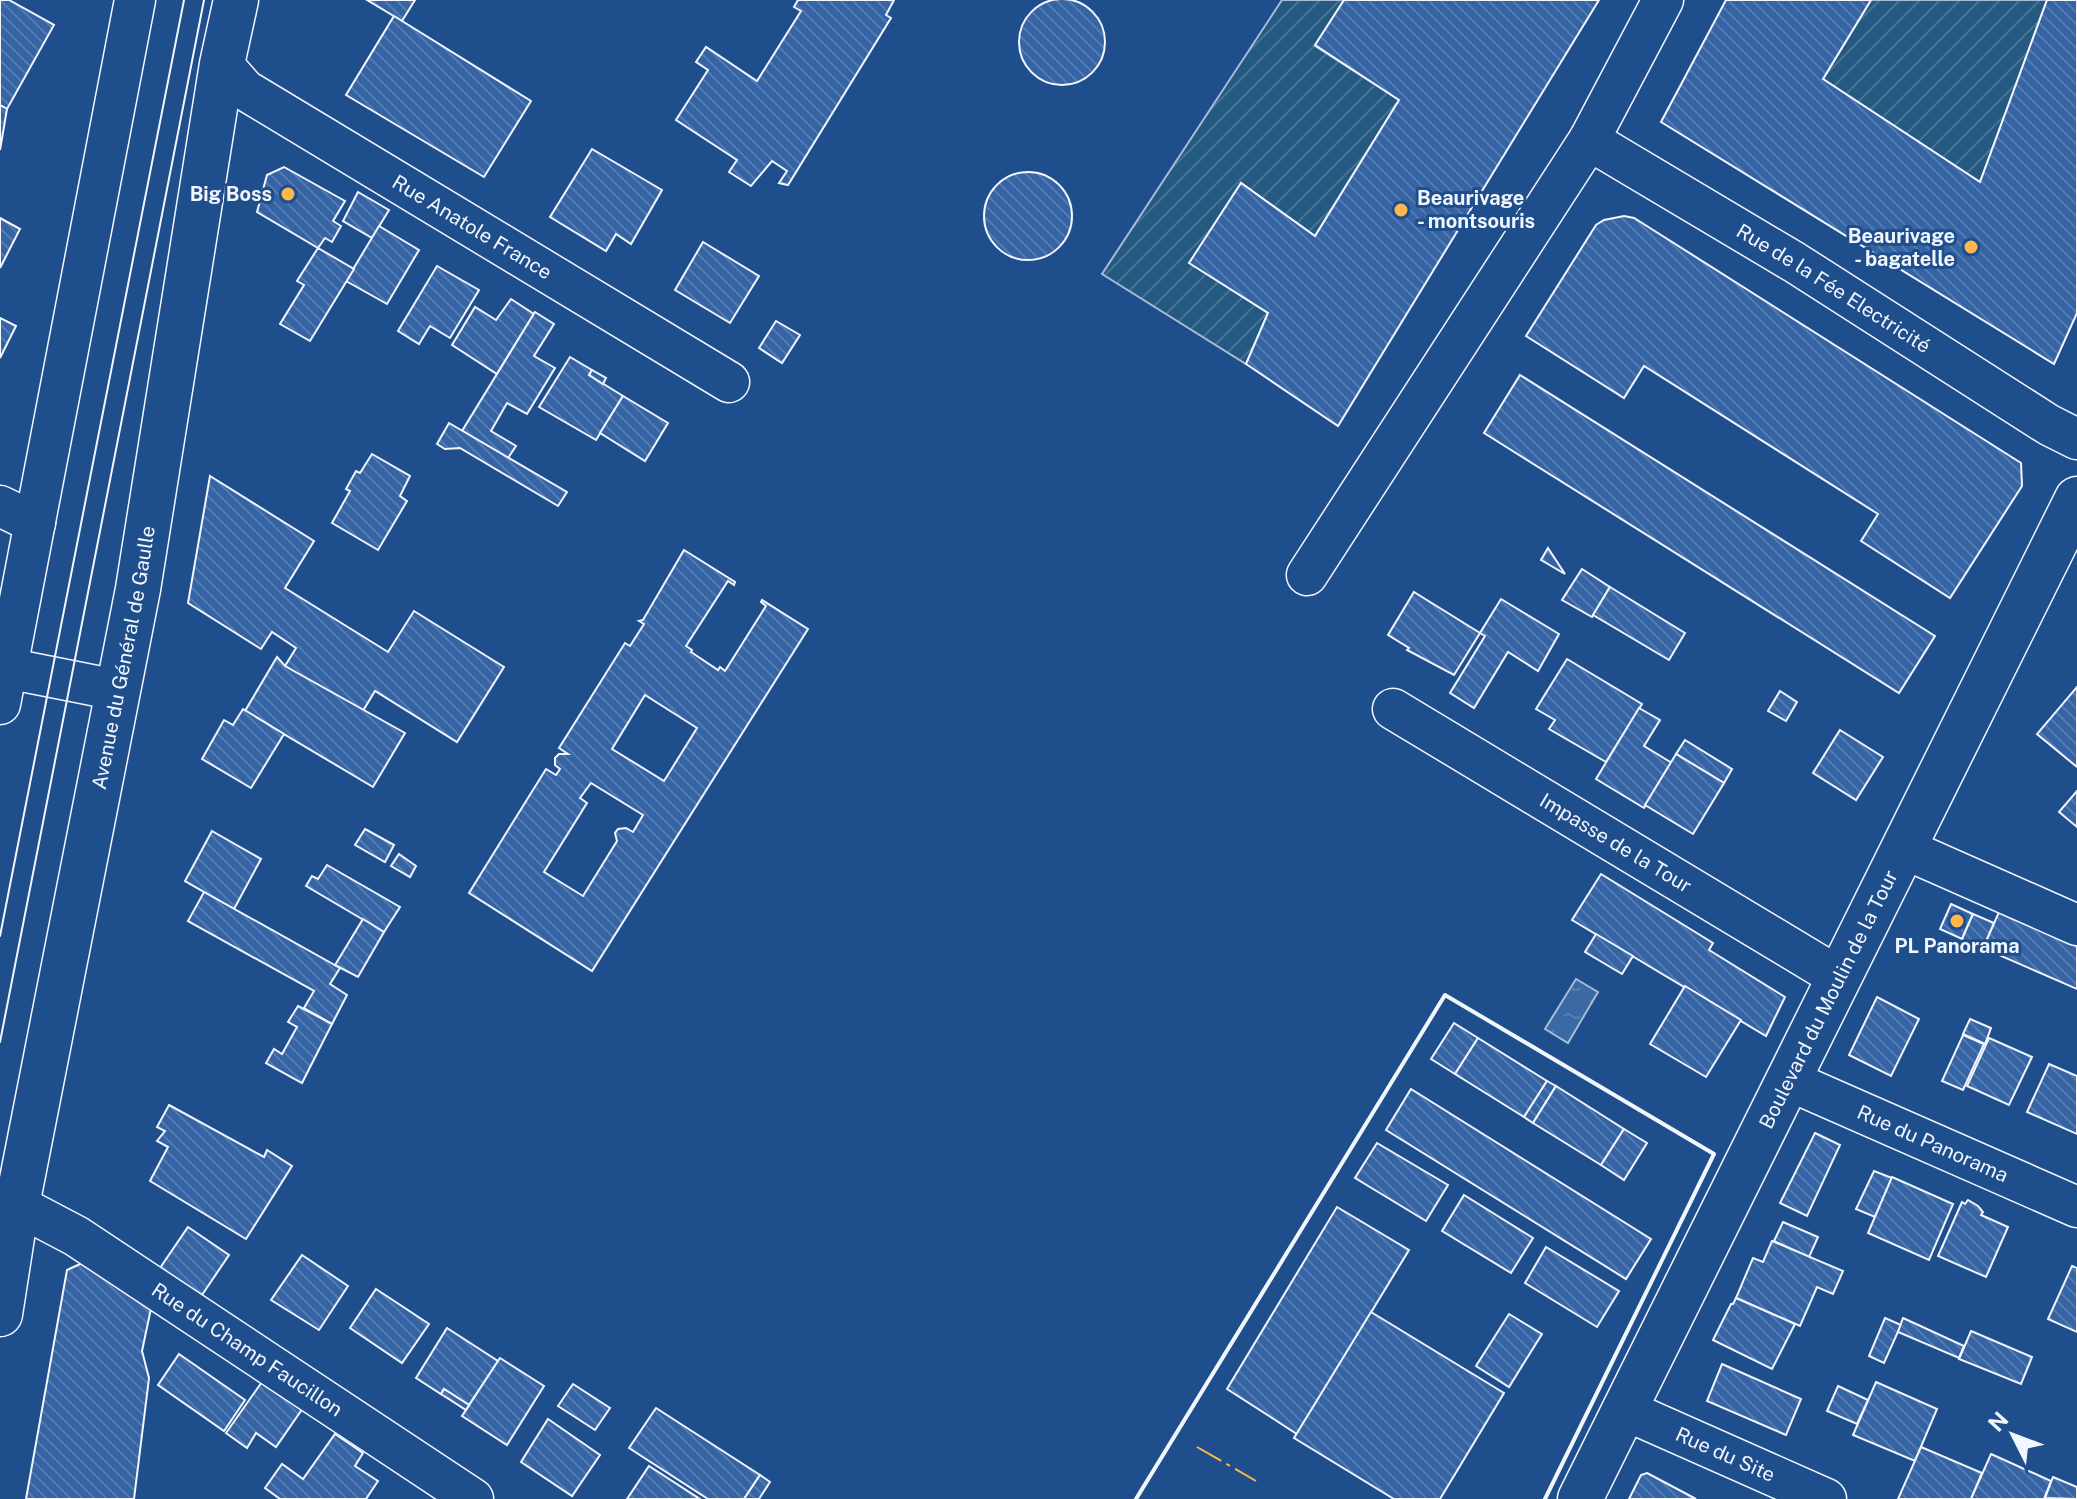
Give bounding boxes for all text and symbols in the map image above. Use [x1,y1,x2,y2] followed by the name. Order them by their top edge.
[388,170,556,284] street label: Rue Anatole France
[190,182,272,206] place label: Big Boss
[279,185,297,203] marker: Big Boss
[1417,186,1535,233] place label: Beaurivage - montsouris
[1392,201,1410,219] marker: Beaurivage - montsouris
[1732,219,1935,358] street label: Rue de la Fée Electricité
[1848,224,1955,271] place label: Beaurivage - bagatelle
[1962,238,1980,256] marker: Beaurivage - bagatelle
[87,524,160,792] street label: Avenue du Général de Gaulle
[1535,788,1696,898] street label: Impasse de la Tour
[1754,866,1903,1133] street label: Boulevard du Moulin de la Tour
[1948,912,1966,930] marker: PL Panorama
[1894,934,2020,958] place label: PL Panorama
[1853,1100,2012,1187] street label: Rue du Panorama
[147,1278,347,1421] street label: Rue du Champ Faucillon
[1973,1395,2053,1475] north arrow
[1983,1407,2014,1437] text: N
[1672,1422,1779,1487] street label: Rue du Site

